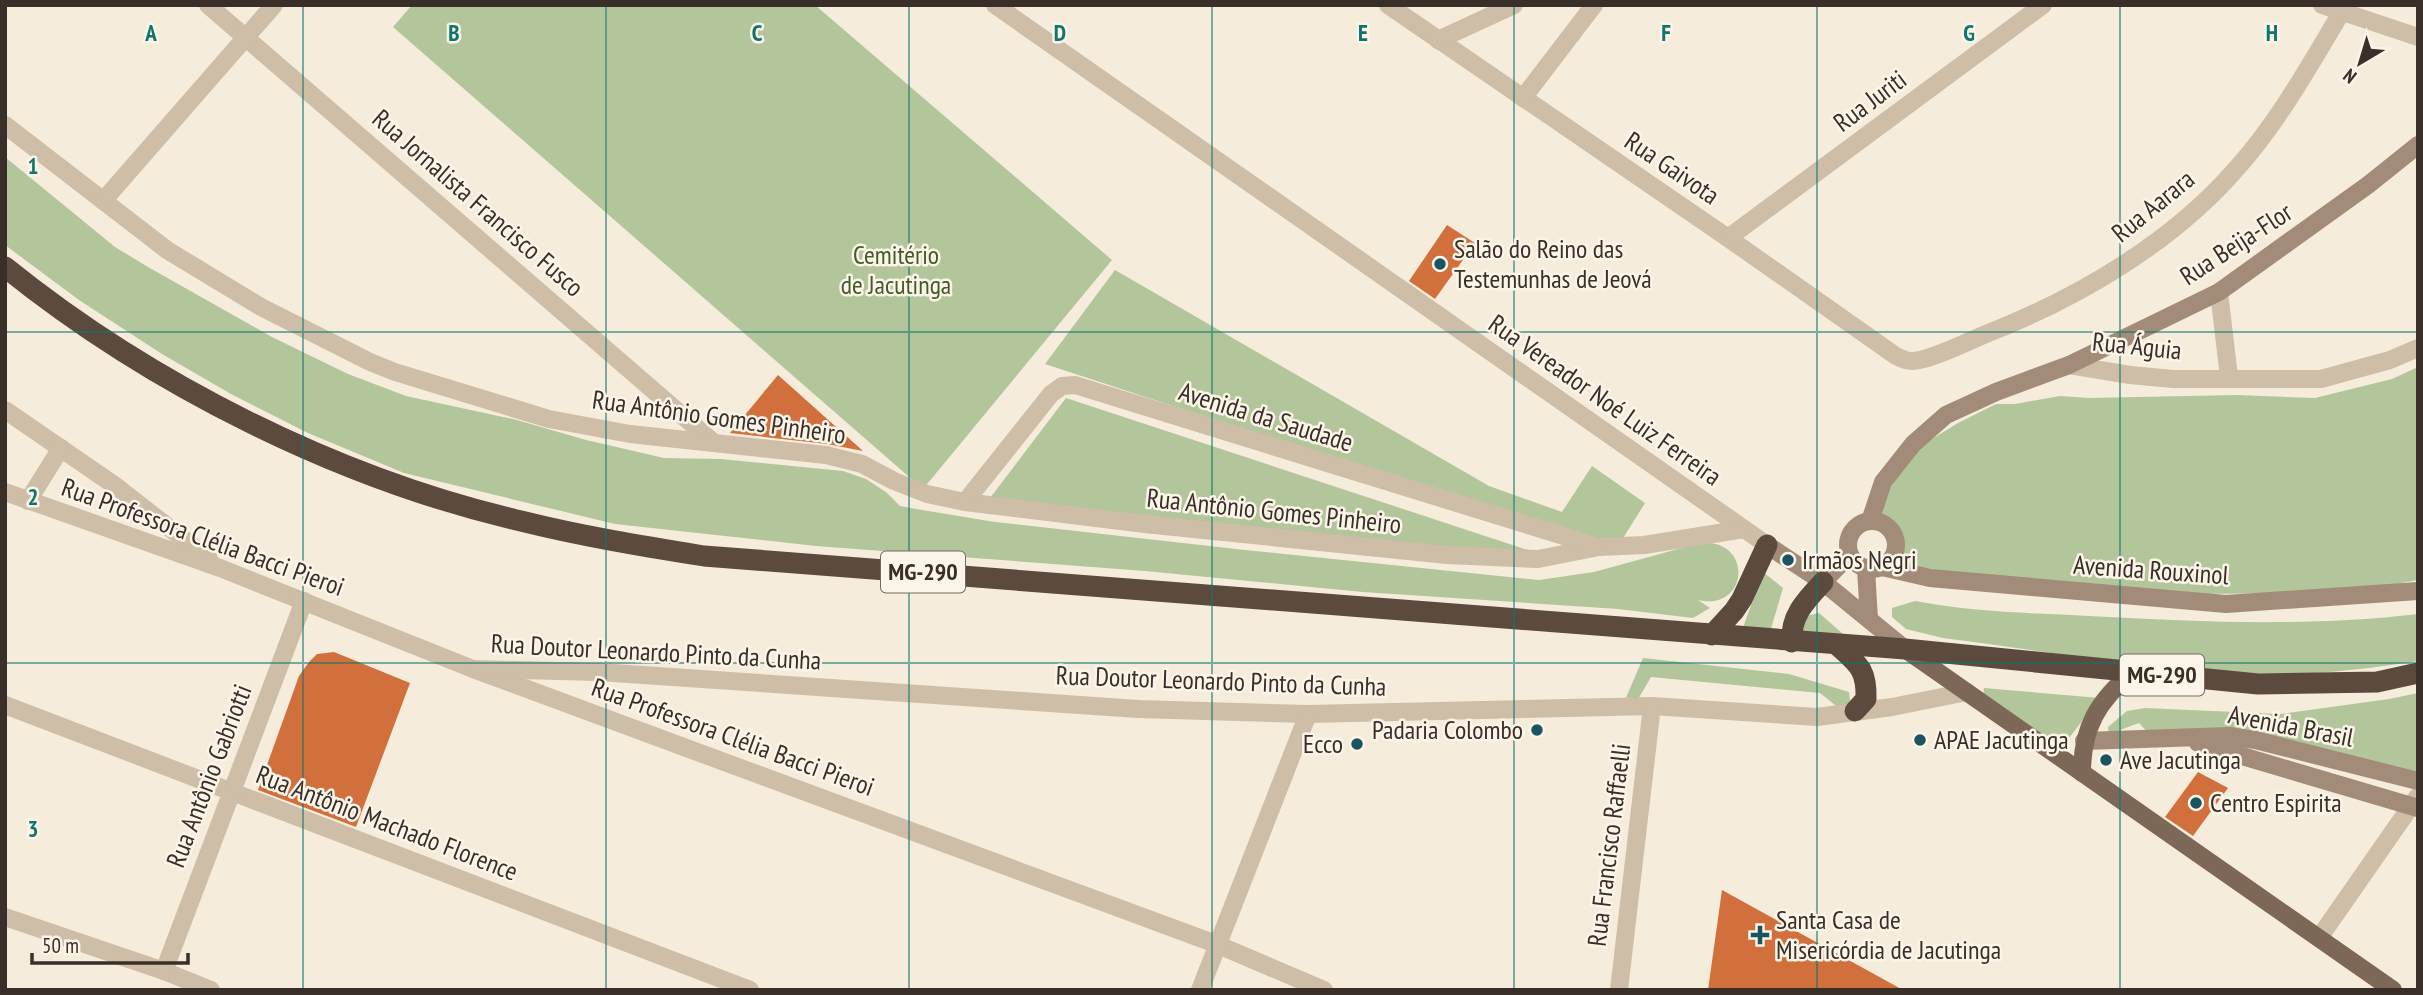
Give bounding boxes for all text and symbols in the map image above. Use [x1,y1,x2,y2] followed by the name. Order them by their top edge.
[144,18,157,47] text: A
[448,18,460,47] text: B
[752,18,763,47] text: C
[1054,18,1066,47] text: D
[1358,18,1368,47] text: E
[1661,18,1671,47] text: F
[1963,18,1975,47] text: G
[2266,18,2278,47] text: H
[2325,28,2395,98] north arrow
[1827,63,1913,139] street label: Rua Juriti
[2338,64,2361,89] text: N
[366,102,591,303] street label: Rua Jornalista Francisco Fusco
[1619,124,1726,211] street label: Rua Gaivota
[28,151,39,180] text: 1
[2105,162,2201,249] street label: Rua Aarara
[2173,195,2298,292] street label: Rua Beija-Flor
[1454,232,1652,295] place label: Salão do Reino das Testemunhas de Jeová
[841,238,951,301] park label: Cemitério de Jacutinga
[1432,256,1448,272] marker: Salão do Reino das Testemunhas de Jeová
[1483,307,1728,492] street label: Rua Vereador Noé Luiz Ferreira
[2091,324,2183,367] street label: Rua Águia
[1175,374,1357,459] street label: Avenida da Saudade
[590,382,848,451] street label: Rua Antônio Gomes Pinheiro
[57,470,349,603] street label: Rua Professora Clélia Bacci Pieroi
[1145,481,1403,540] street label: Rua Antônio Gomes Pinheiro
[28,482,39,511] text: 2
[1802,543,1917,576] place label: Irmãos Negri
[2072,548,2230,591] street label: Avenida Rouxinol
[881,552,965,592] road number: MG-290
[1780,552,1796,568] marker: Irmãos Negri
[490,626,822,677] street label: Rua Doutor Leonardo Pinto da Cunha
[2120,654,2204,696] road number: MG-290
[1055,658,1387,703] street label: Rua Doutor Leonardo Pinto da Cunha
[587,670,879,803] street label: Rua Professora Clélia Bacci Pieroi
[159,680,259,872] street label: Rua Antônio Gabriotti
[2226,697,2356,754] street label: Avenida Brasil
[1372,713,1523,746] place label: Padaria Colombo
[1529,722,1545,738] marker: Padaria Colombo
[1934,723,2069,756] place label: APAE Jacutinga
[1303,727,1343,760] place label: Ecco
[1912,732,1928,748] marker: APAE Jacutinga
[1349,736,1365,752] marker: Ecco
[1580,742,1637,948] street label: Rua Francisco Raffaelli
[2120,743,2241,776] place label: Ave Jacutinga
[2098,752,2114,768] marker: Ave Jacutinga
[252,757,523,888] street label: Rua Antônio Machado Florence
[2210,786,2342,819] place label: Centro Espirita
[2188,795,2204,811] marker: Centro Espirita
[28,814,39,843] text: 3
[1776,903,2001,966] place label: Santa Casa de Misericórdia de Jacutinga
[32,922,187,966] scale bar
[1750,925,1770,945] marker: Santa Casa de Misericórdia de Jacutinga
[42,932,79,959] text: 50 m

